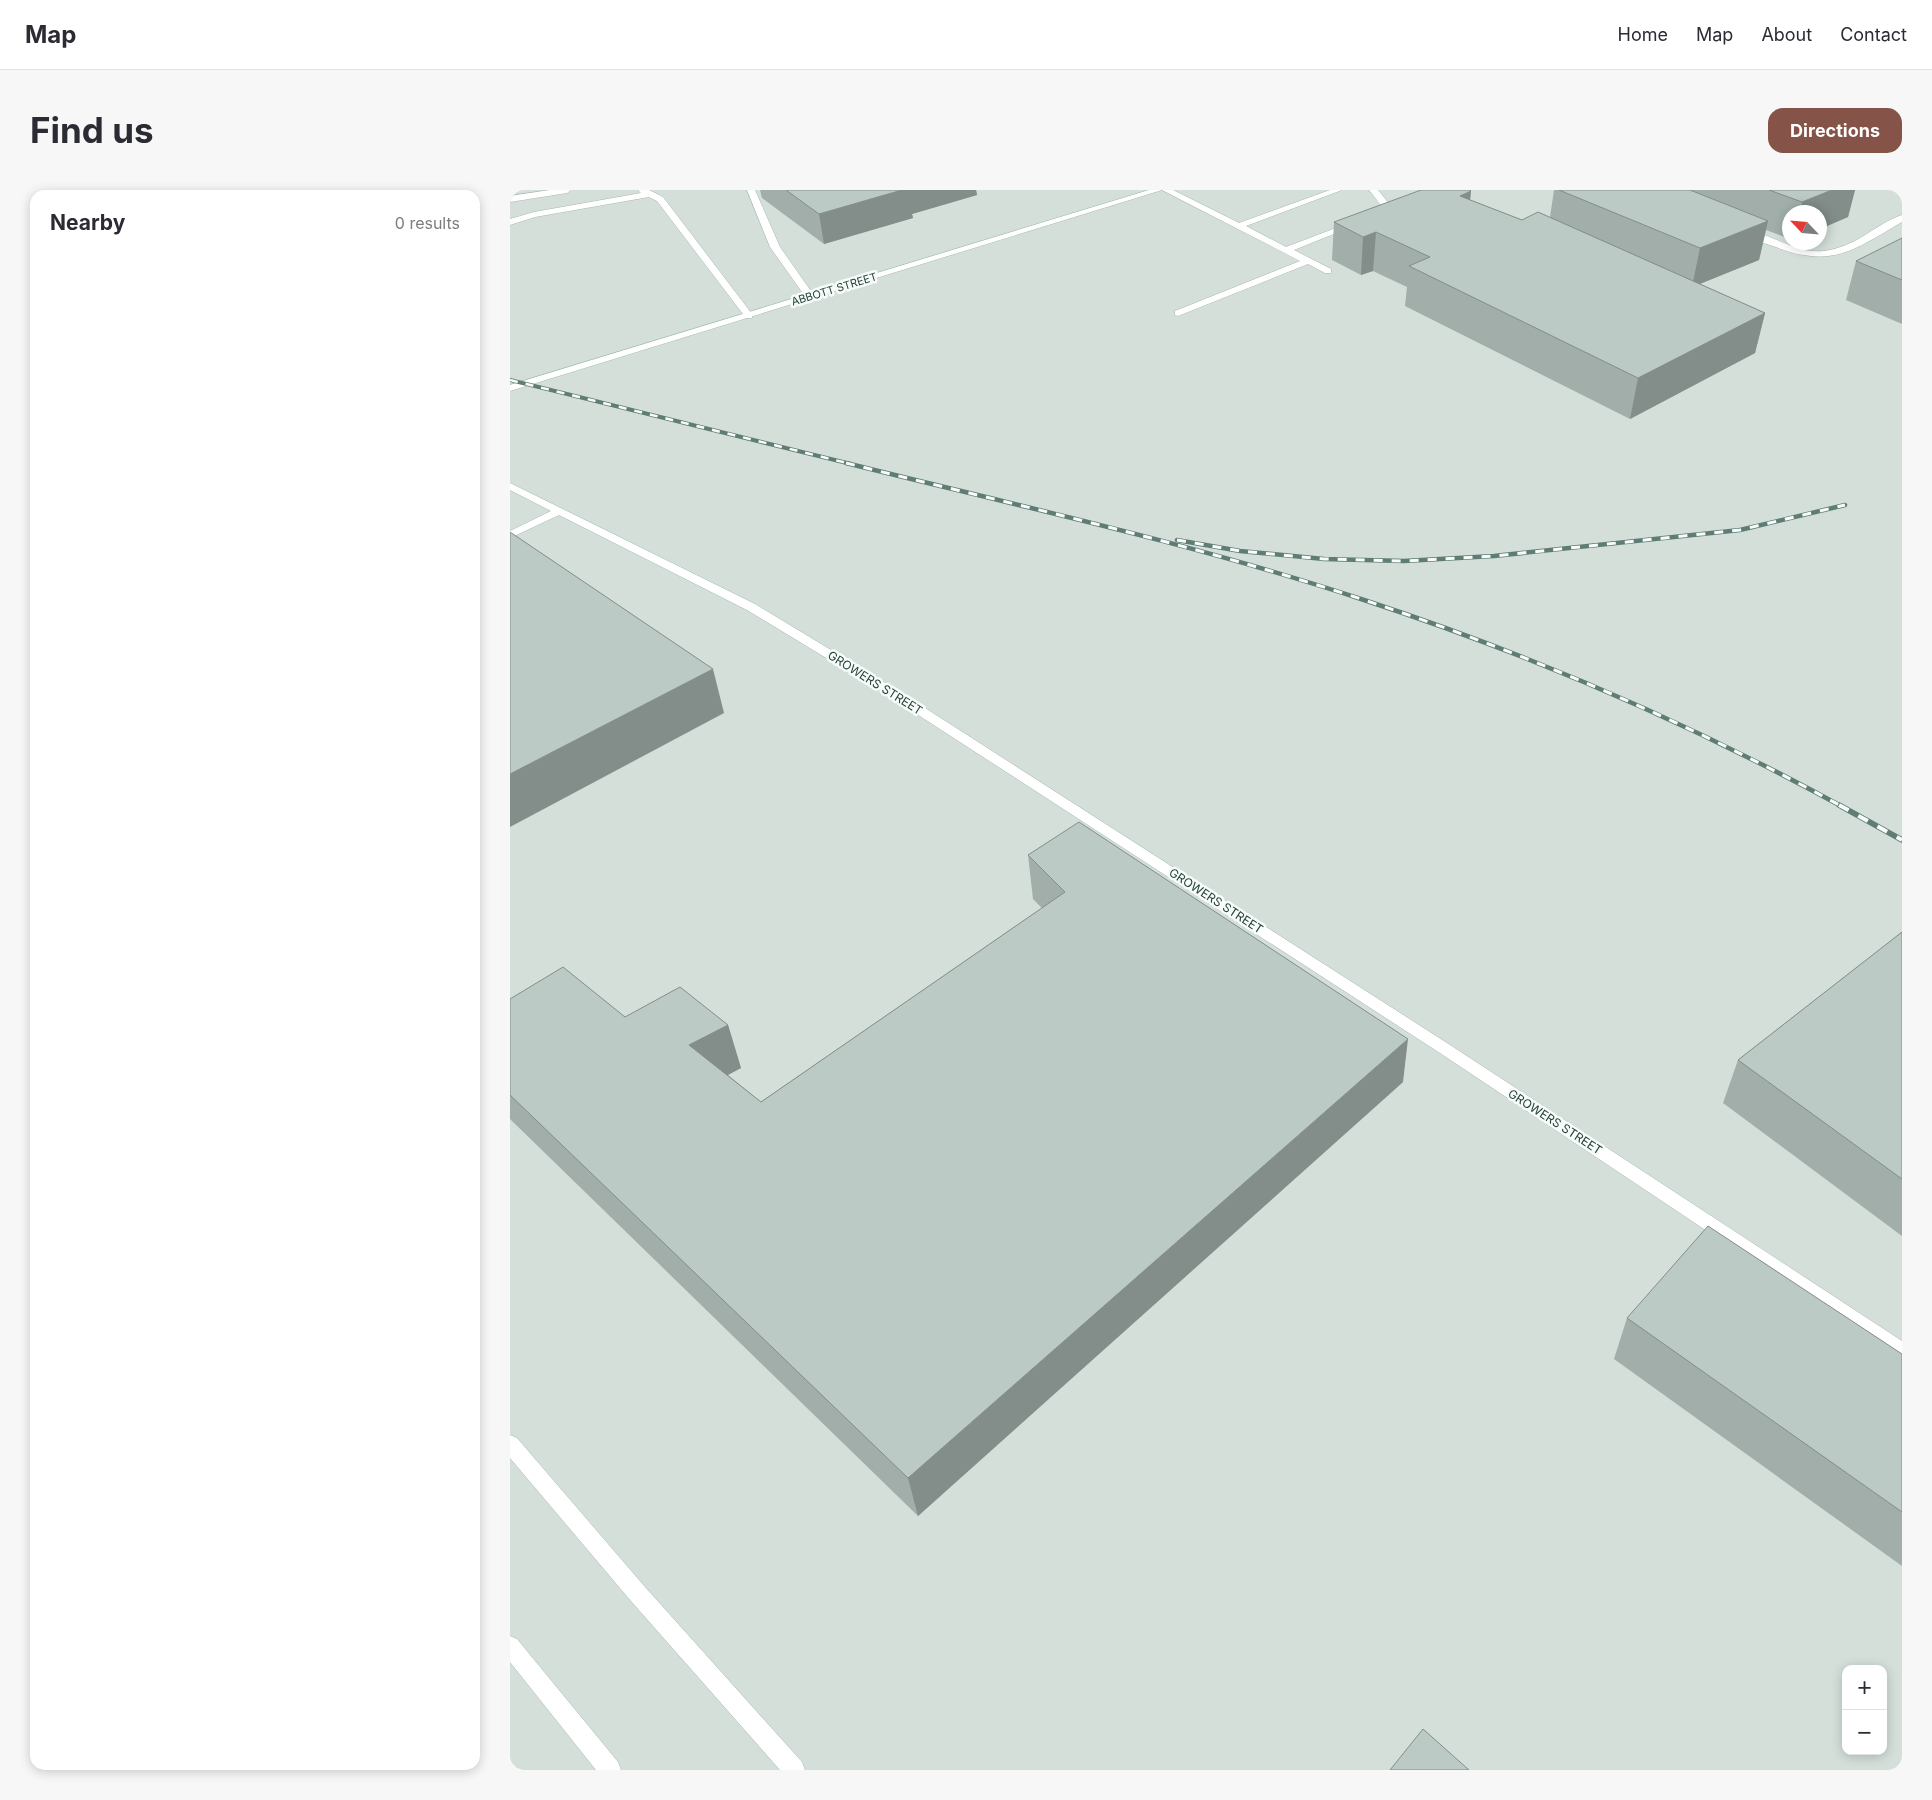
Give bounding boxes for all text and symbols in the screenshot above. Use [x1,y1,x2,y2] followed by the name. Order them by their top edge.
[25,20,76,49] text: Map
[1618,24,1668,45] text: Home
[1696,24,1733,45] text: Map
[1761,24,1812,45] text: About
[1840,24,1907,45] text: Contact
[1768,108,1902,153] button: Directions
[30,109,154,151] text: Find us
[1782,205,1827,250] north arrow
[50,210,125,235] text: Nearby
[395,213,460,233] text: 0 results
[789,269,879,309] street label: ABBOTT STREET
[825,647,926,718] street label: GROWERS STREET
[1166,865,1266,937] street label: GROWERS STREET
[1505,1086,1605,1158] street label: GROWERS STREET
[1842,1665,1887,1755] map controls
[1842,1665,1887,1710] button: +
[1842,1710,1887,1755] button: −

